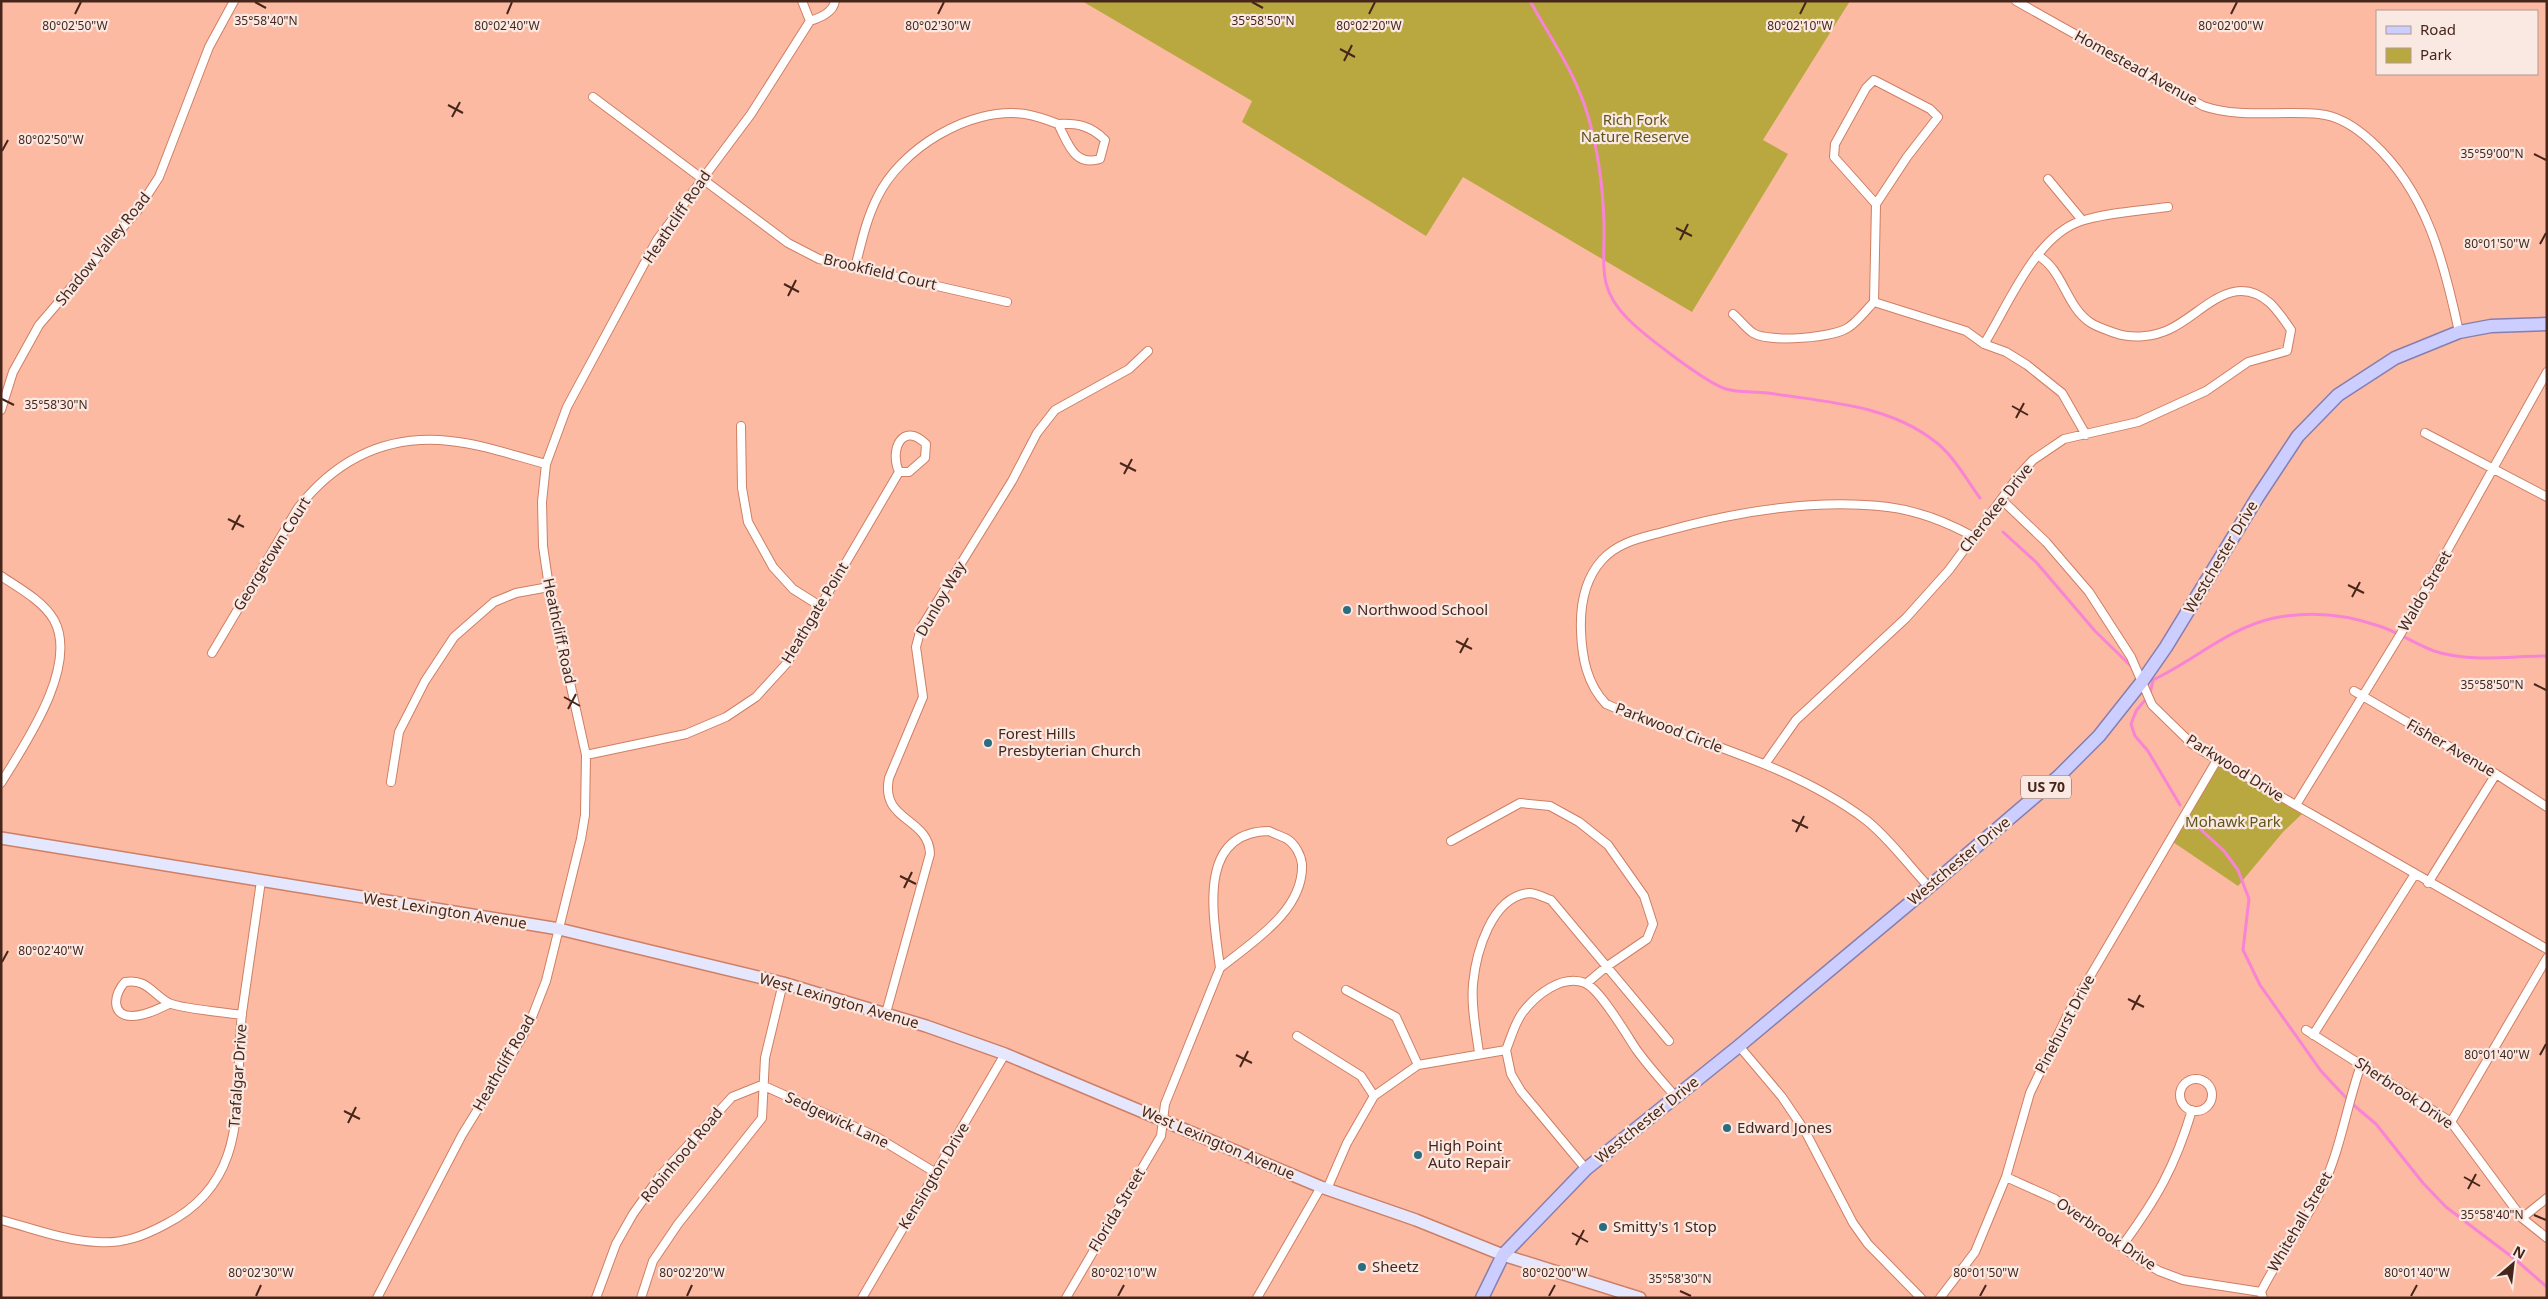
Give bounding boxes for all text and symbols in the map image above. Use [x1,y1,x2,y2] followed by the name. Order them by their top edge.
[2376,10,2538,75] legend
[234,12,298,29] text: 35°58'40"N
[1231,12,1295,29] text: 35°58'50"N
[42,17,108,34] text: 80°02'50"W
[474,17,540,34] text: 80°02'40"W
[905,17,971,34] text: 80°02'30"W
[1336,17,1402,34] text: 80°02'20"W
[1767,17,1833,34] text: 80°02'10"W
[2198,17,2264,34] text: 80°02'00"W
[2420,19,2456,39] text: Road
[2071,25,2202,109] street label: Homestead Avenue
[2420,44,2452,64] text: Park
[1581,109,1689,146] park label: Rich Fork Nature Reserve
[18,131,84,148] text: 80°02'50"W
[2460,145,2524,162] text: 35°59'00"N
[638,166,715,267] street label: Heathcliff Road
[50,188,154,309] street label: Shadow Valley Road
[2464,235,2530,252] text: 80°01'50"W
[822,248,939,294] street label: Brookfield Court
[24,396,88,413] text: 35°58'30"N
[1954,459,2036,556] street label: Cherokee Drive
[228,492,315,614] street label: Georgetown Court
[2179,497,2262,616] street label: Westchester Drive
[2393,546,2456,634] street label: Waldo Street
[911,557,970,640] street label: Dunloy Way
[776,558,853,667] street label: Heathgate Point
[539,576,581,686] street label: Heathcliff Road
[1357,599,1488,619] place label: Northwood School
[1341,604,1353,616] marker: Northwood School
[2460,676,2524,693] text: 35°58'50"N
[1613,697,1726,757] street label: Parkwood Circle
[2403,714,2500,781] street label: Fisher Avenue
[998,723,1141,760] place label: Forest Hills Presbyterian Church
[2183,729,2288,805] street label: Parkwood Drive
[982,737,994,749] marker: Forest Hills Presbyterian Church
[2021,776,2071,799] road number: US 70
[1903,811,2014,909] street label: Westchester Drive
[2185,811,2281,831] park label: Mohawk Park
[362,887,528,933] street label: West Lexington Avenue
[18,942,84,959] text: 80°02'40"W
[757,968,921,1032] street label: West Lexington Avenue
[2030,971,2099,1076] street label: Pinehurst Drive
[468,1011,539,1114] street label: Heathcliff Road
[223,1023,251,1129] street label: Trafalgar Drive
[2464,1046,2530,1063] text: 80°01'40"W
[2352,1052,2458,1132] street label: Sherbrook Drive
[1590,1071,1702,1167] street label: Westchester Drive
[782,1086,892,1152] street label: Sedgewick Lane
[1138,1101,1298,1184] street label: West Lexington Avenue
[636,1103,727,1206] street label: Robinhood Road
[1737,1117,1832,1137] place label: Edward Jones
[893,1118,973,1233] street label: Kensington Drive
[1721,1122,1733,1134] marker: Edward Jones
[1428,1135,1511,1172] place label: High Point Auto Repair
[1412,1149,1424,1161] marker: High Point Auto Repair
[1083,1163,1149,1255] street label: Florida Street
[2262,1167,2336,1275] street label: Whitehall Street
[2053,1192,2160,1274] street label: Overbrook Drive
[2460,1206,2524,1223] text: 35°58'40"N
[1613,1216,1717,1236] place label: Smitty's 1 Stop
[1597,1221,1609,1233] marker: Smitty's 1 Stop
[2488,1239,2538,1289] north arrow
[2510,1241,2529,1263] text: N
[1372,1256,1419,1276] place label: Sheetz
[1356,1261,1368,1273] marker: Sheetz
[228,1264,294,1281] text: 80°02'30"W
[659,1264,725,1281] text: 80°02'20"W
[1091,1264,1157,1281] text: 80°02'10"W
[1522,1264,1588,1281] text: 80°02'00"W
[1953,1264,2019,1281] text: 80°01'50"W
[2384,1264,2450,1281] text: 80°01'40"W
[1648,1270,1712,1287] text: 35°58'30"N

